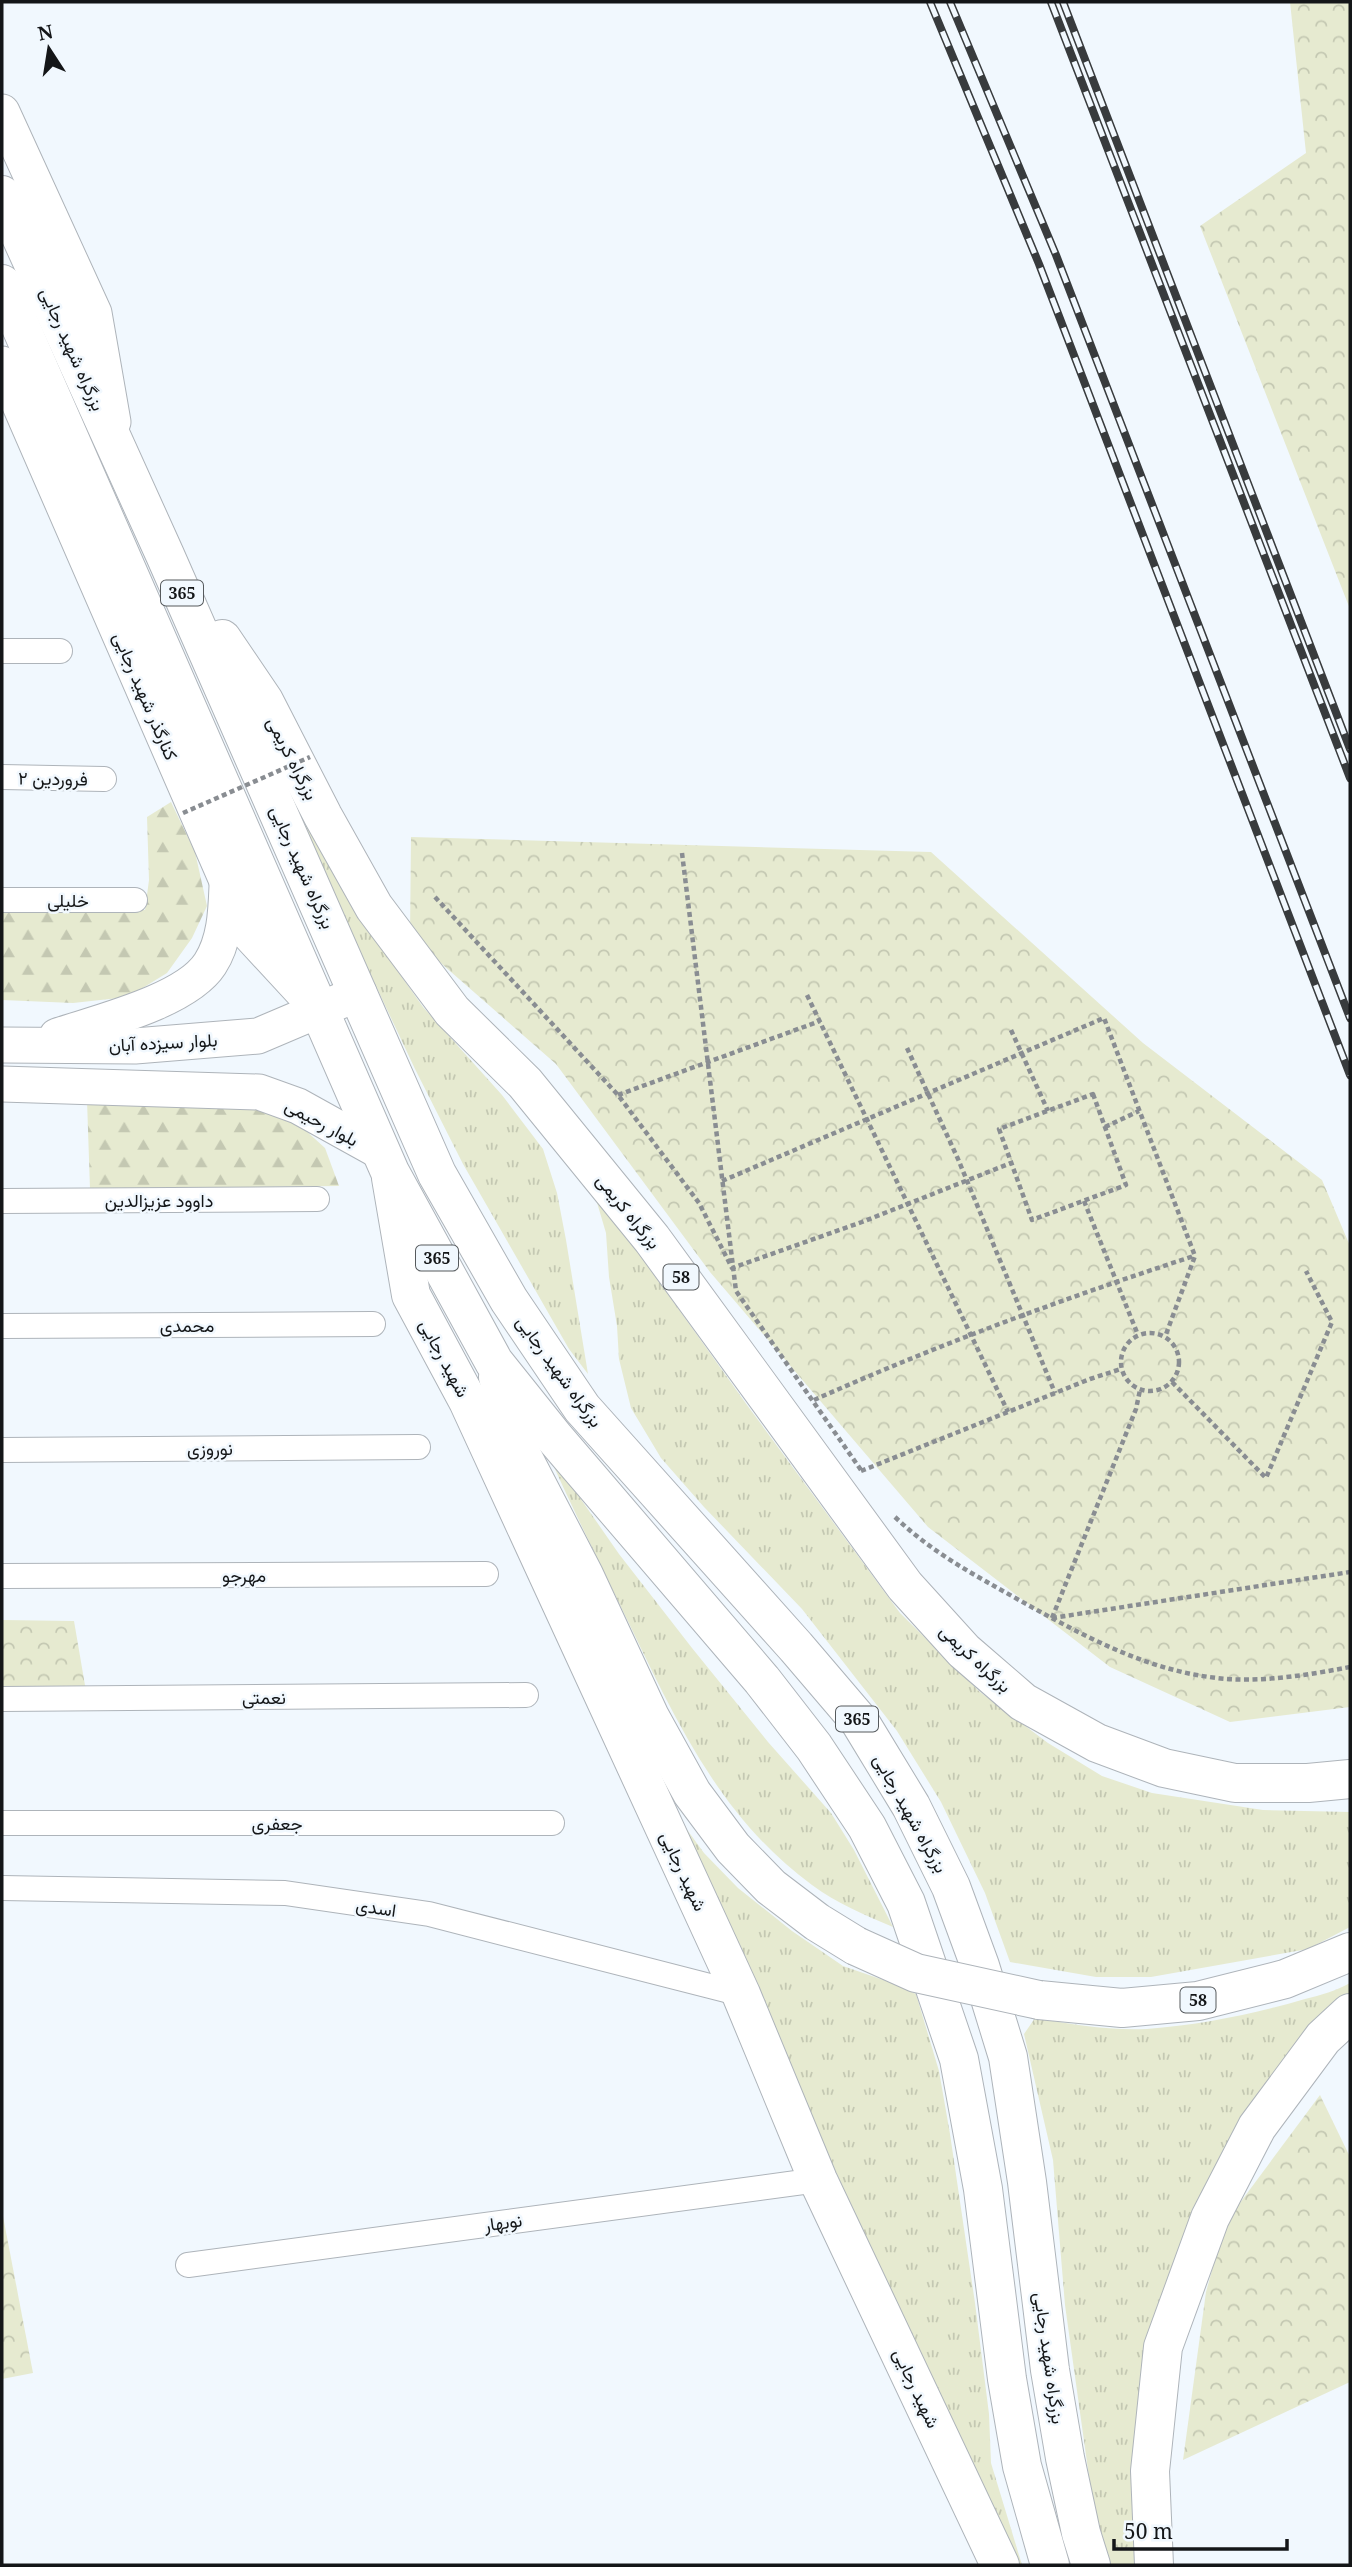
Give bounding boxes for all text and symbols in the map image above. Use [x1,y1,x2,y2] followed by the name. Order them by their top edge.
[14,14,84,84] north arrow
[35,18,56,47] text: N
[35,284,111,414] street label: بزرگراه شهید رجایی
[161,580,203,606] road number: 365
[108,628,184,764] street label: کنارگذر شهید رجایی
[262,712,324,804] street label: بزرگراه کریمی
[18,765,88,791] street label: فروردین ۲
[265,802,341,932] street label: بزرگراه شهید رجایی
[47,888,89,912] street label: خلیلی
[108,1027,218,1057] street label: بلوار سیزده آبان
[281,1093,363,1151] street label: بلوار رحیمی
[591,1168,667,1254] street label: بزرگراه کریمی
[105,1188,213,1212] street label: داوود عزیزالدین
[416,1246,458,1270] road number: 365
[664,1264,698,1289] road number: 58
[511,1310,609,1432] street label: بزرگراه شهید رجایی
[160,1313,214,1337] street label: محمدی
[414,1315,476,1401] street label: شهید رجایی
[187,1436,233,1460] street label: نوروزی
[222,1563,266,1587] street label: مهرجو
[935,1618,1017,1698] street label: بزرگراه کریمی
[242,1685,286,1709] street label: نعمتی
[836,1707,878,1732] road number: 365
[868,1749,954,1877] street label: بزرگراه شهید رجایی
[252,1811,302,1835] street label: جعفری
[655,1827,713,1915] street label: شهید رجایی
[354,1892,398,1922] street label: اسدی
[1180,1988,1216,2012] road number: 58
[481,2207,524,2237] street label: نوبهار
[1029,2291,1071,2425] street label: بزرگراه شهید رجایی
[888,2344,946,2432] street label: شهید رجایی
[1114,2508,1287,2552] scale bar
[1124,2517,1173,2545] text: 50 m

